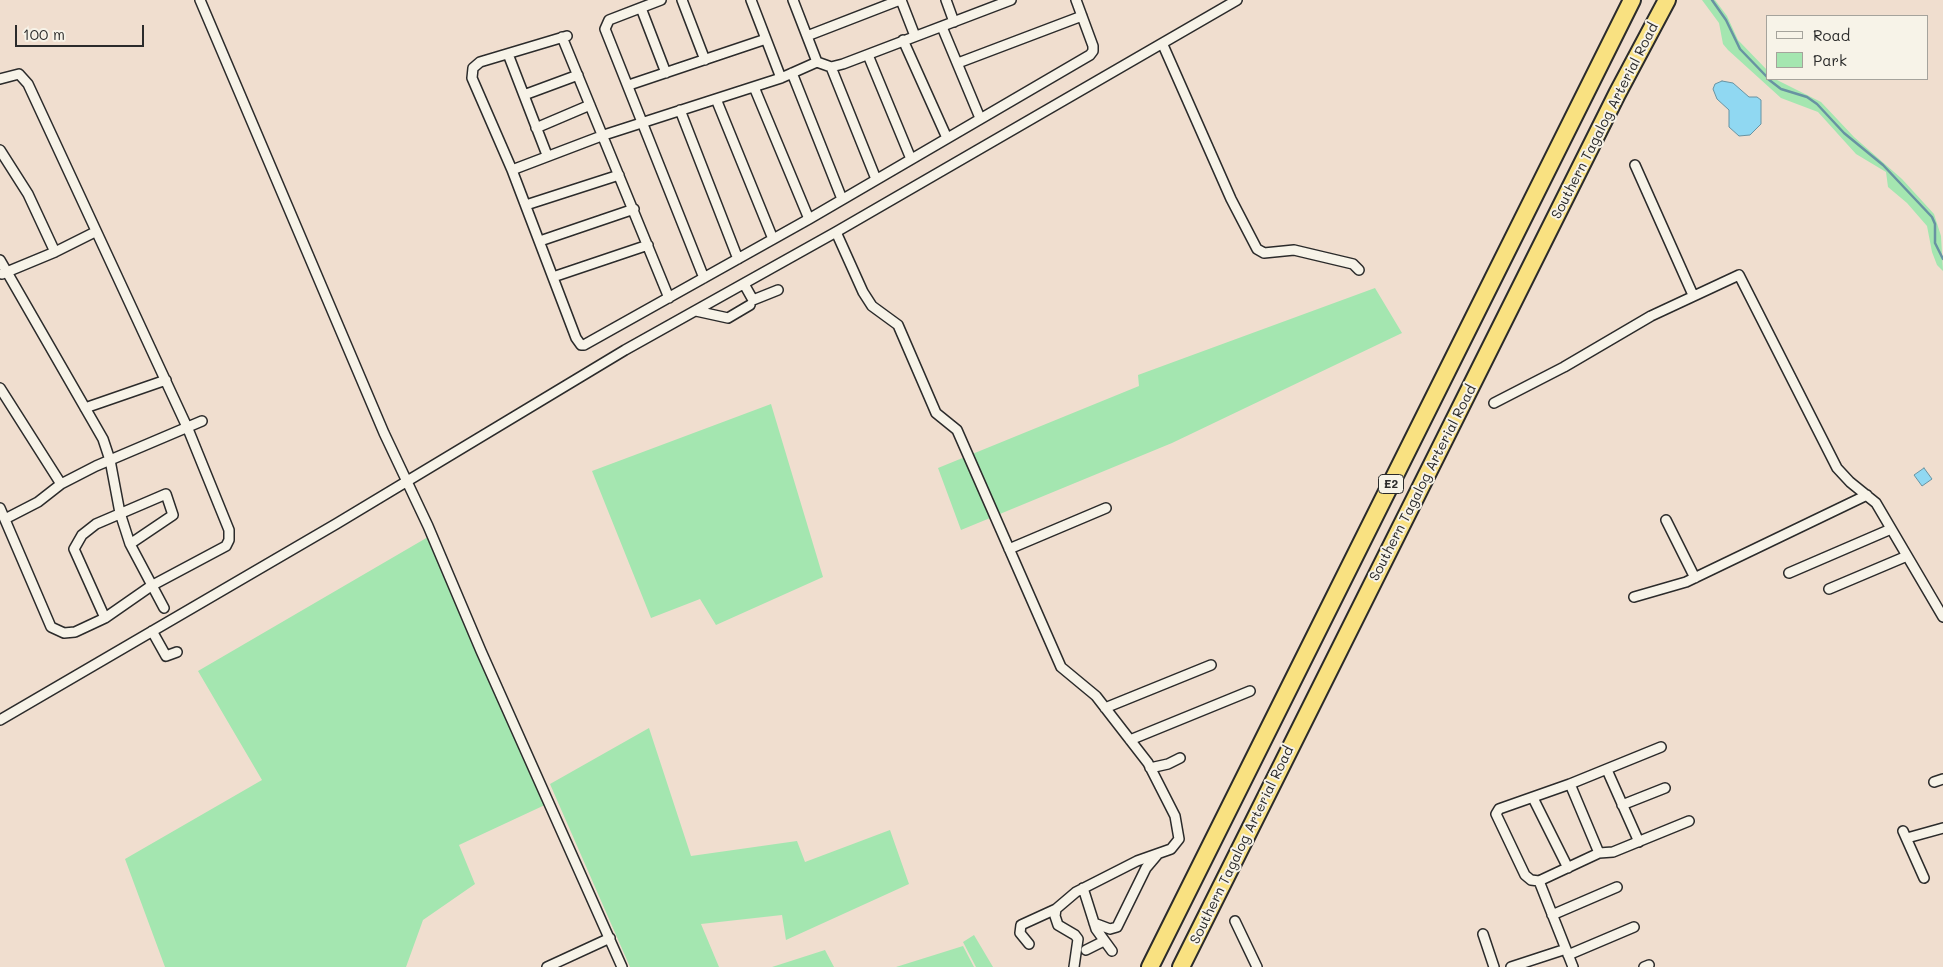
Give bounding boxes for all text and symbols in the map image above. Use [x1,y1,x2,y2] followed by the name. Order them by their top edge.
[18,15,146,47] scale bar
[1766,15,1928,80] legend
[1548,20,1662,222] street label: Southern Tagalog Arterial Road
[23,24,65,44] text: 100 m
[1813,25,1850,45] text: Road
[1813,50,1847,70] text: Park
[1366,382,1480,584] street label: Southern Tagalog Arterial Road
[1378,474,1404,494] road number: E2
[1187,743,1297,947] street label: Southern Tagalog Arterial Road

